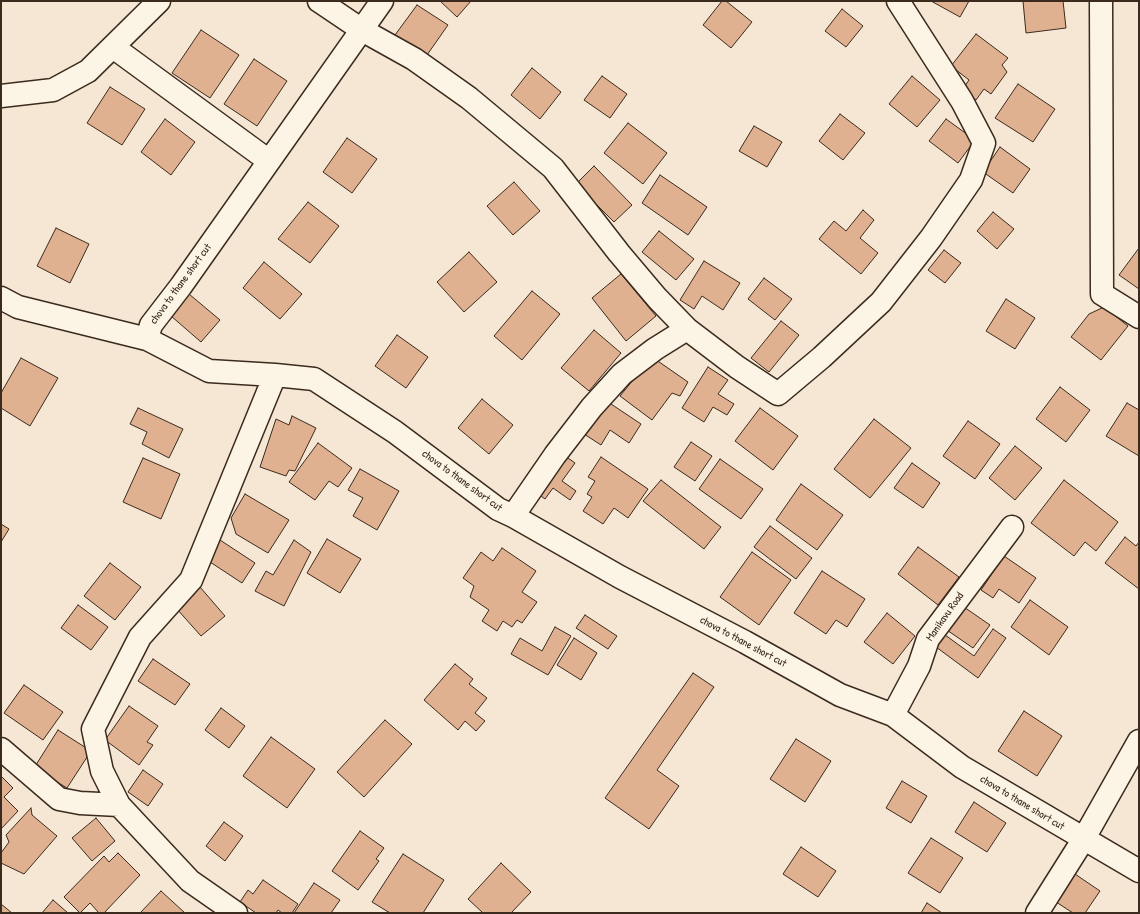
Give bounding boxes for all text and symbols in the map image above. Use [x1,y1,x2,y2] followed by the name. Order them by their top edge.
[147,241,215,327] street label: chova to thane short cut
[419,447,505,515] street label: chova to thane short cut
[923,590,967,644] street label: Manikavu Road
[697,614,789,670] street label: chova to thane short cut
[977,773,1067,833] street label: chova to thane short cut

